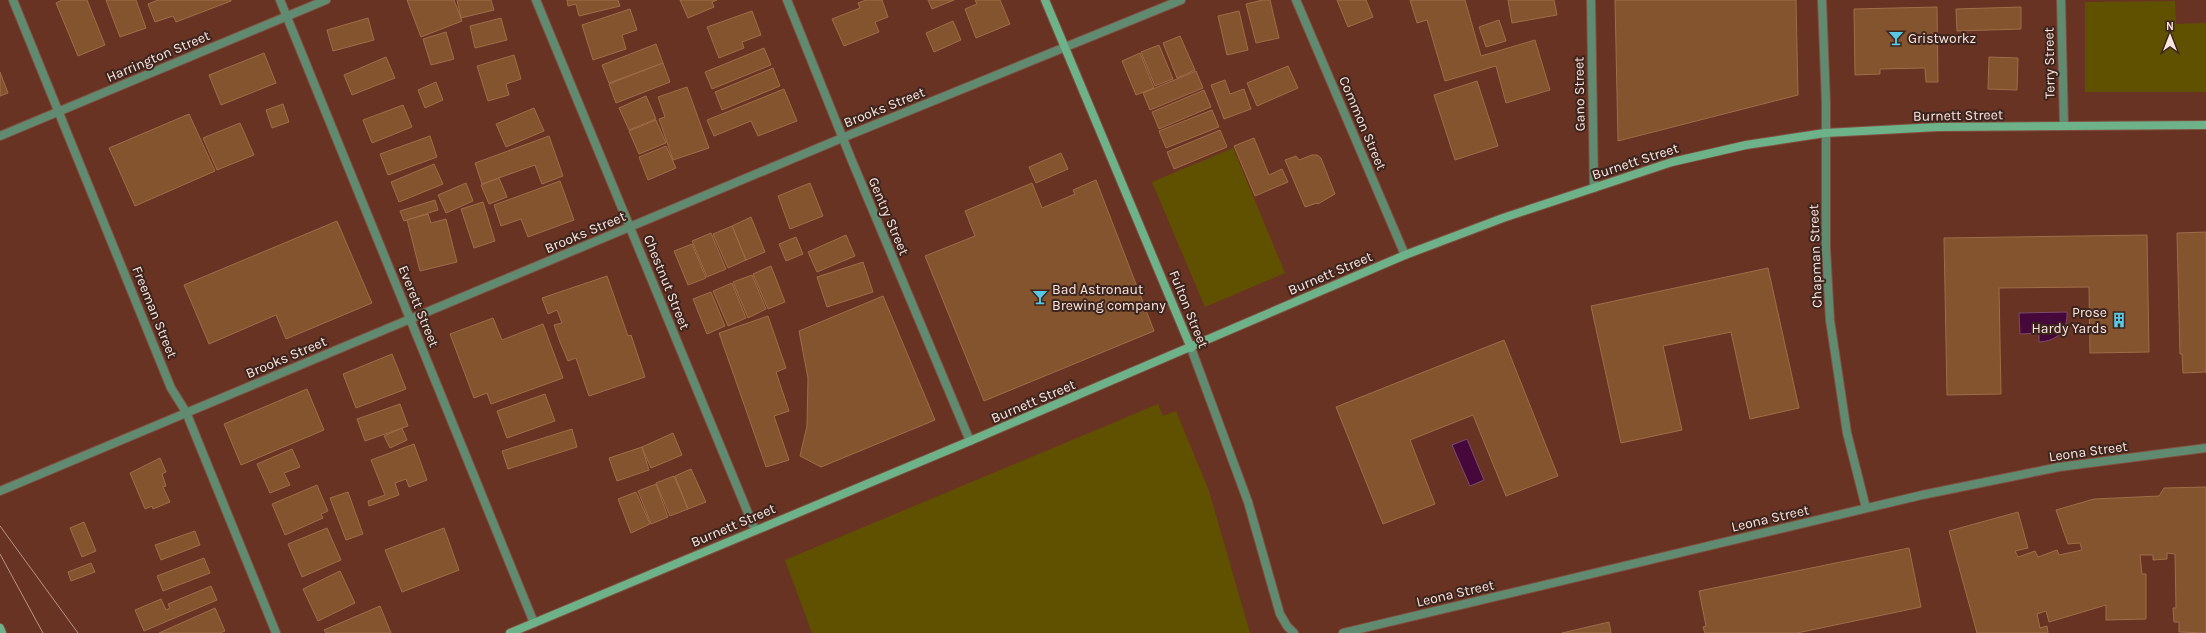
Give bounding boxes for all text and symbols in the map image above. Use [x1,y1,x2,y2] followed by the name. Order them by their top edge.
[2150,16,2190,56] north arrow
[2166,20,2174,33] text: N
[104,27,213,86] street label: Harrington Street
[2040,27,2059,99] street label: Terry Street
[1887,29,1905,47] bar icon: Gristworkz
[1908,30,1976,47] place label: Gristworkz
[1570,57,1589,131] street label: Gano Street
[1335,74,1390,173] street label: Common Street
[841,83,927,131] street label: Brooks Street
[1913,106,2003,125] street label: Burnett Street
[1590,139,1681,183] street label: Burnett Street
[864,175,913,258] street label: Gentry Street
[1805,204,1826,308] street label: Chapman Street
[542,208,628,257] street label: Brooks Street
[640,232,693,332] street label: Chestnut Street
[1285,248,1375,299] street label: Burnett Street
[394,263,443,350] street label: Everett Street
[128,264,181,361] street label: Freeman Street
[1165,268,1212,351] street label: Fulton Street
[1052,281,1166,314] place label: Bad Astronaut Brewing company
[1031,288,1049,306] bar icon: Bad Astronaut Brewing company
[2031,304,2107,337] place label: Prose Hardy Yards
[2110,311,2128,329] building icon: Prose Hardy Yards
[243,333,329,382] street label: Brooks Street
[988,376,1078,427] street label: Burnett Street
[2048,438,2129,465] street label: Leona Street
[688,500,778,551] street label: Burnett Street
[1730,501,1811,536] street label: Leona Street
[1415,576,1496,611] street label: Leona Street

